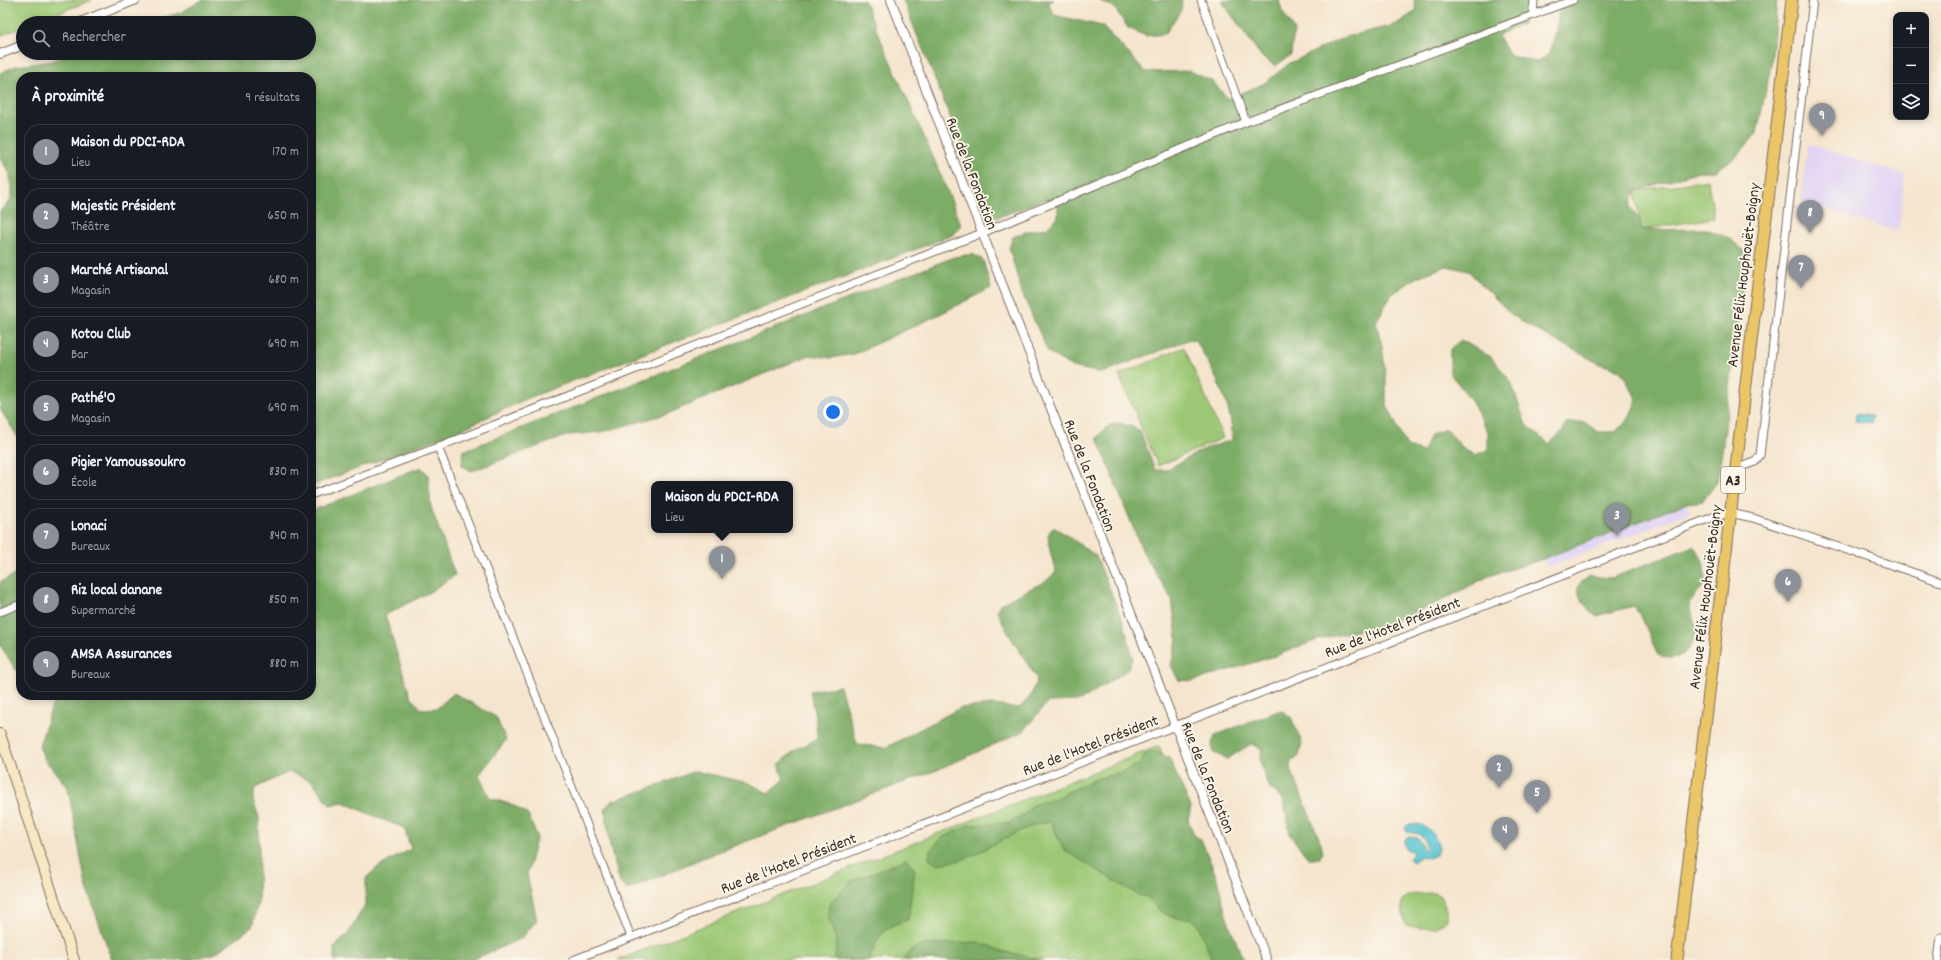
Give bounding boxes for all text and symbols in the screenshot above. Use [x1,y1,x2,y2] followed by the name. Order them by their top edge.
[1893,12,1929,120] map controls
[1893,12,1929,48] button: +
[16,16,316,60] search box
[30,27,52,49] icon: search
[62,27,126,49] text: Rechercher
[1893,48,1929,84] button: −
[1893,84,1929,120] button: layers
[32,86,104,110] text: À proximité
[245,89,300,108] text: 9 résultats
[1809,103,1835,136] pin: 9
[939,114,1003,233] street label: Rue de la Fondation
[71,132,185,154] text: Maison du PDCI-RDA
[45,143,47,162] text: 1
[272,143,299,162] text: 170 m
[71,154,90,173] text: Lieu
[1722,181,1767,369] street label: Avenue Félix Houphouët-Boigny
[71,196,175,218] text: Majestic Président
[1797,200,1823,233] pin: 8
[43,207,49,226] text: 2
[268,207,299,226] text: 650 m
[71,218,110,237] text: Théâtre
[1788,255,1814,288] pin: 7
[71,260,168,282] text: Marché Artisanal
[43,271,49,290] text: 3
[268,271,299,290] text: 680 m
[71,282,110,301] text: Magasin
[71,324,131,346] text: Kotou Club
[43,335,49,354] text: 4
[268,335,299,354] text: 690 m
[71,346,88,365] text: Bar
[71,388,115,410] text: Pathé'O
[43,399,49,418] text: 5
[268,399,299,418] text: 690 m
[823,402,843,422] your location
[71,410,110,429] text: Magasin
[1057,416,1121,535] street label: Rue de la Fondation
[71,452,186,474] text: Pigier Yamoussoukro
[43,463,49,482] text: 6
[269,463,299,482] text: 830 m
[1721,467,1745,493] road number: A3
[71,474,97,493] text: École
[651,481,793,533] popup
[665,487,779,509] text: Maison du PDCI-RDA
[1604,503,1630,536] pin: 3
[1684,503,1729,691] street label: Avenue Félix Houphouët-Boigny
[665,509,684,528] text: Lieu
[71,516,107,538] text: Lonaci
[44,527,48,546] text: 7
[269,527,299,546] text: 840 m
[71,538,110,557] text: Bureaux
[709,546,735,579] pin: 1
[1775,569,1801,602] pin: 6
[71,580,162,602] text: Riz local danane
[43,591,49,610] text: 8
[269,591,299,610] text: 850 m
[1322,592,1464,665] street label: Rue de l'Hotel Président
[71,602,136,621] text: Supermarché
[71,644,172,666] text: AMSA Assurances
[43,655,49,674] text: 9
[270,655,299,674] text: 880 m
[71,666,110,685] text: Bureaux
[1020,710,1162,783] street label: Rue de l'Hotel Président
[1174,719,1240,837] street label: Rue de la Fondation
[1486,755,1512,788] pin: 2
[1524,780,1550,813] pin: 5
[1492,817,1518,850] pin: 4
[718,828,860,901] street label: Rue de l'Hotel Président

